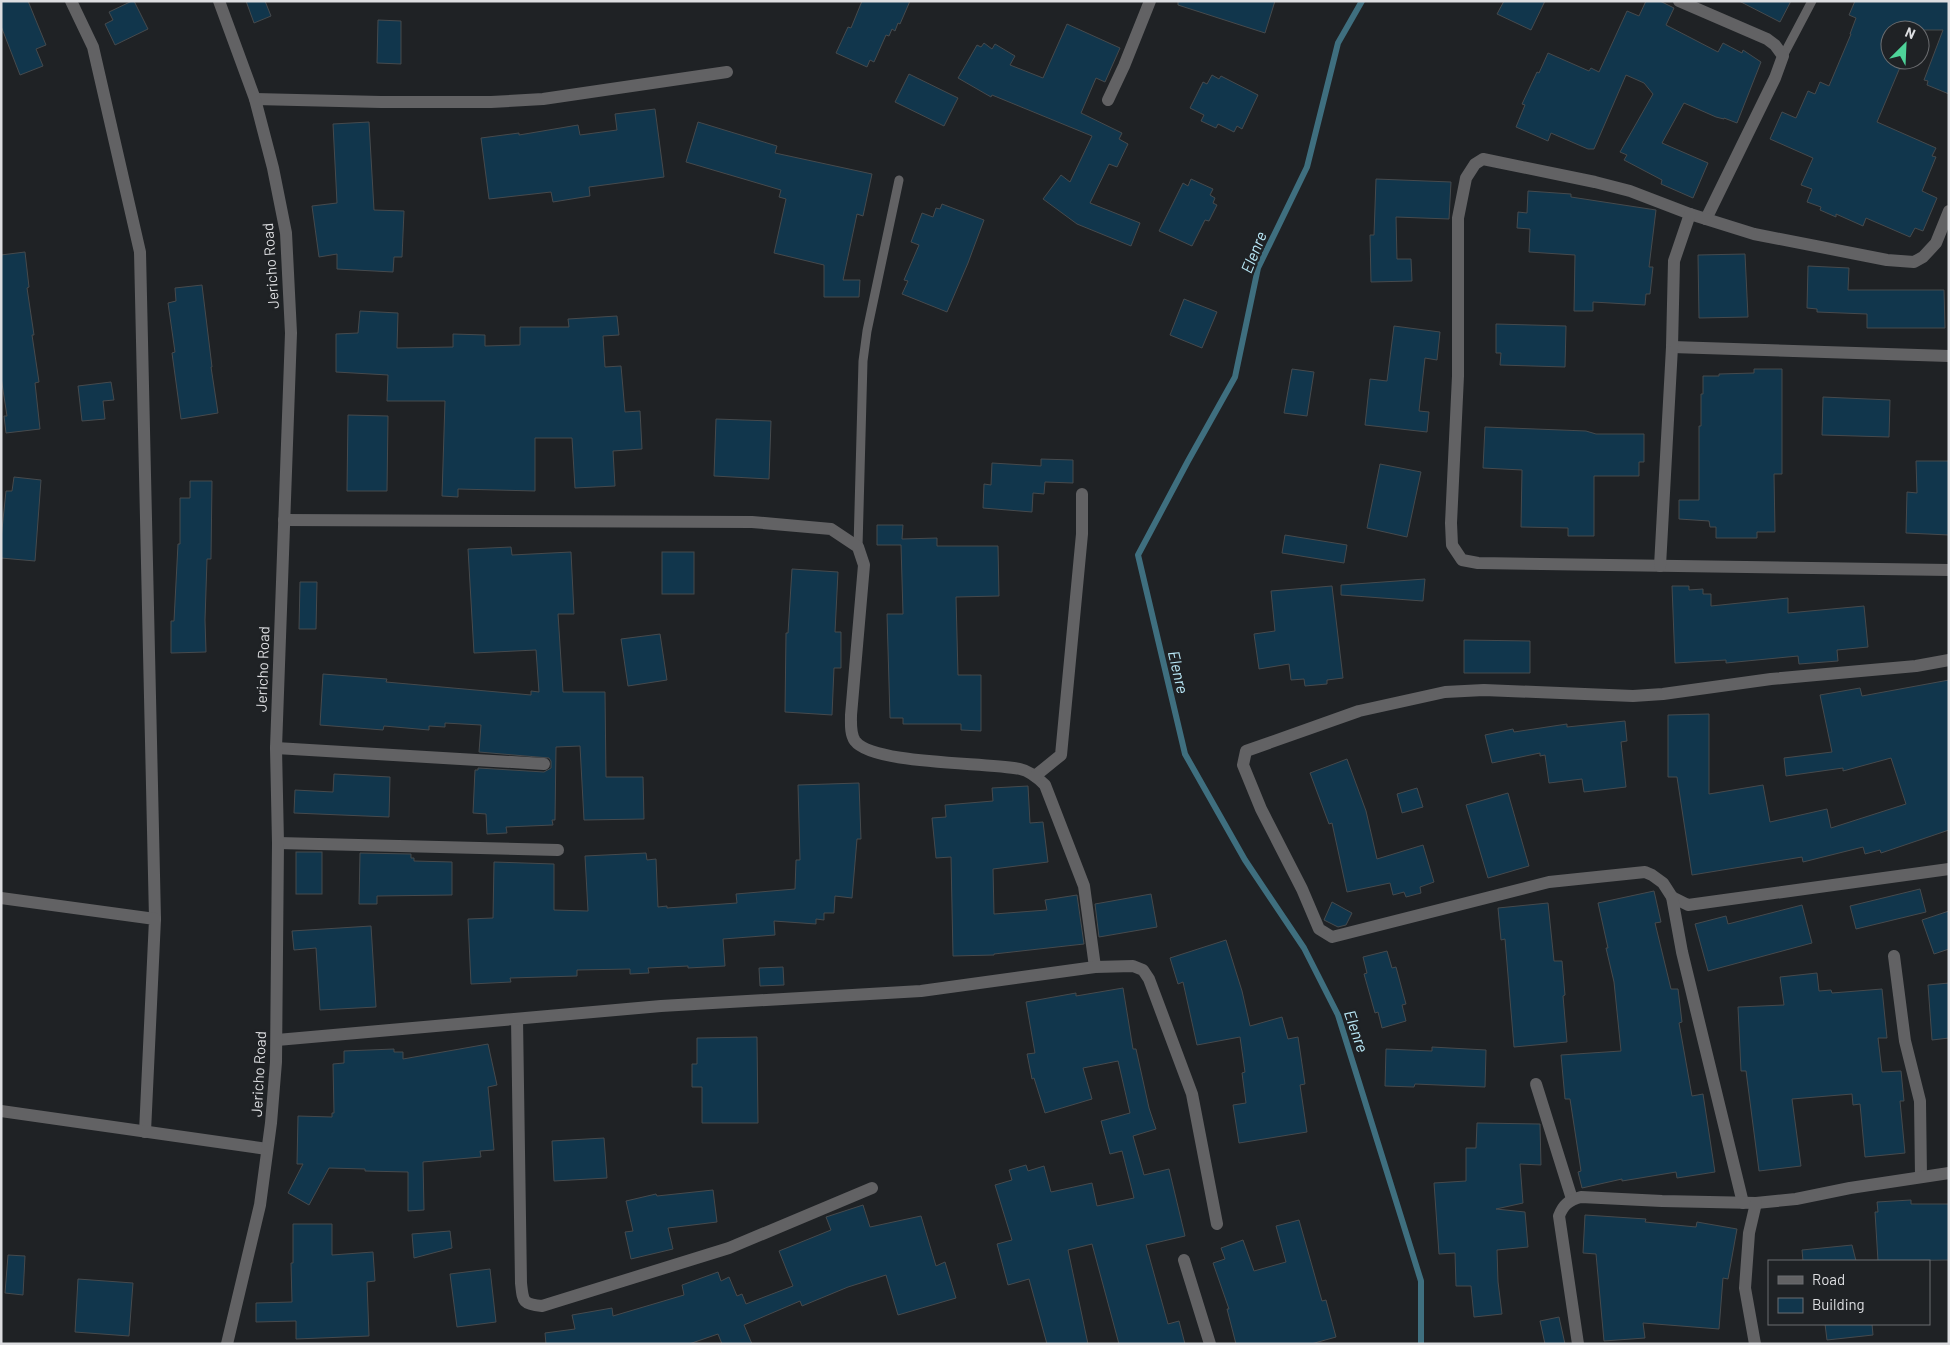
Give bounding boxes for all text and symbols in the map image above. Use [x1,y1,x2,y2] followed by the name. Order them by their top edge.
[1880,20,1930,70] north arrow
[1903,23,1918,42] text: N
[258,222,282,310] street label: Jericho Road
[1236,228,1270,276] water label: Elenre
[252,626,272,712] street label: Jericho Road
[1165,649,1193,695] water label: Elenre
[1341,1007,1373,1055] water label: Elenre
[247,1031,269,1117] street label: Jericho Road
[1768,1260,1930,1325] legend
[1812,1270,1845,1288] text: Road
[1812,1295,1865,1313] text: Building

